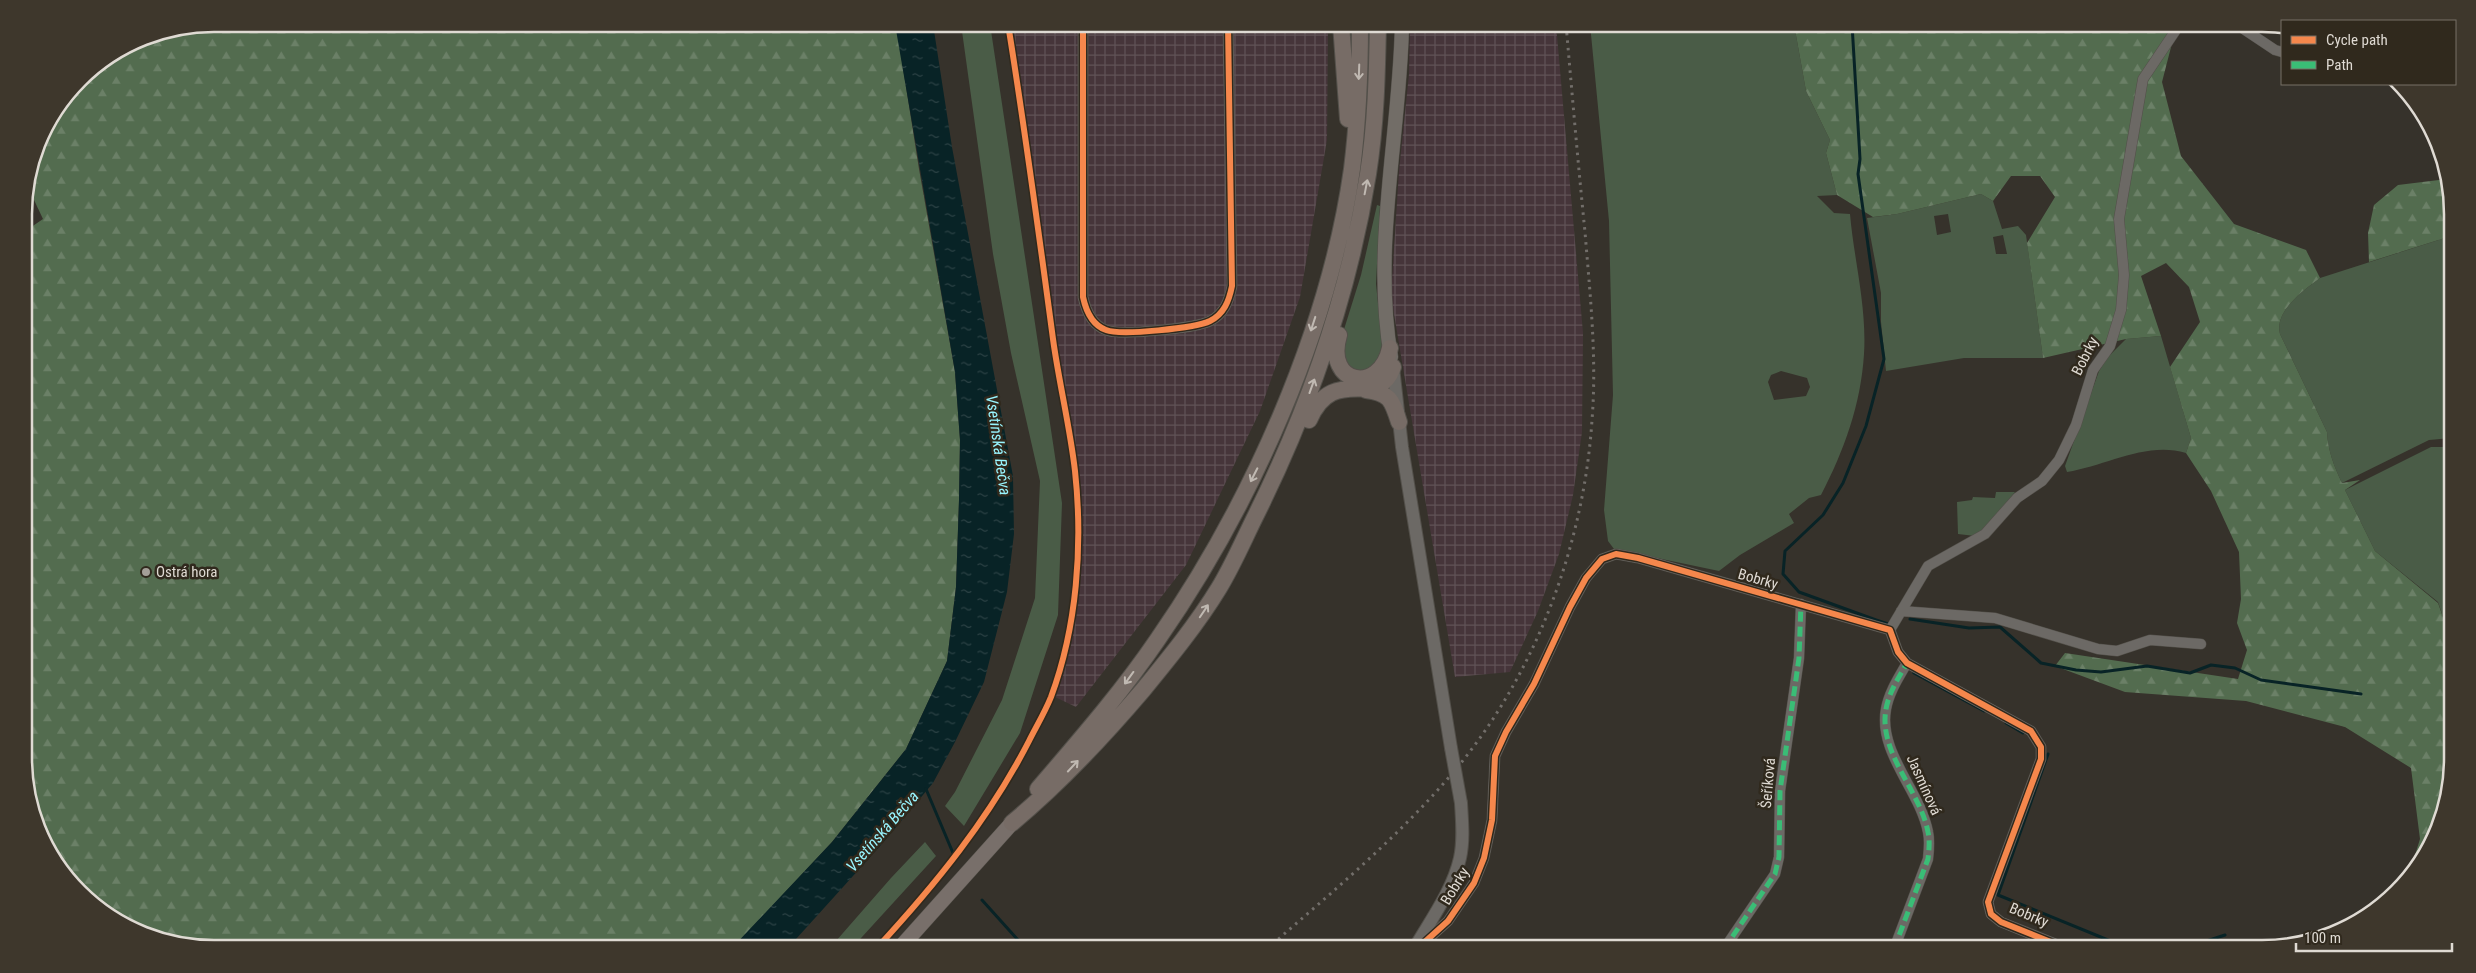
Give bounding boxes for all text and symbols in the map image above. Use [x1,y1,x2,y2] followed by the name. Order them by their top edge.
[2281,20,2456,85] legend
[2326,31,2388,49] text: Cycle path
[2326,56,2353,74] text: Path
[1355,64,1364,80] one-way arrow
[1362,179,1371,195] one-way arrow
[1308,316,1318,332] one-way arrow
[2068,334,2102,378] street label: Bobrky
[1308,379,1317,394] one-way arrow
[982,394,1015,496] water label: Vsetínská Bečva
[1249,467,1258,482] one-way arrow
[156,563,217,581] place label: Ostrá hora
[1736,565,1780,593] street label: Bobrky
[140,566,152,578] marker: Ostrá hora
[1199,604,1209,618] one-way arrow
[1124,671,1135,684] one-way arrow
[1903,752,1945,818] street label: Jasmínová
[1757,757,1779,809] street label: Šeříková
[1067,760,1079,772] one-way arrow
[842,787,923,876] water label: Vsetínská Bečva
[1437,864,1473,908] street label: Bobrky
[2007,899,2051,931] street label: Bobrky
[2296,920,2452,952] scale bar
[2304,929,2341,947] text: 100 m

